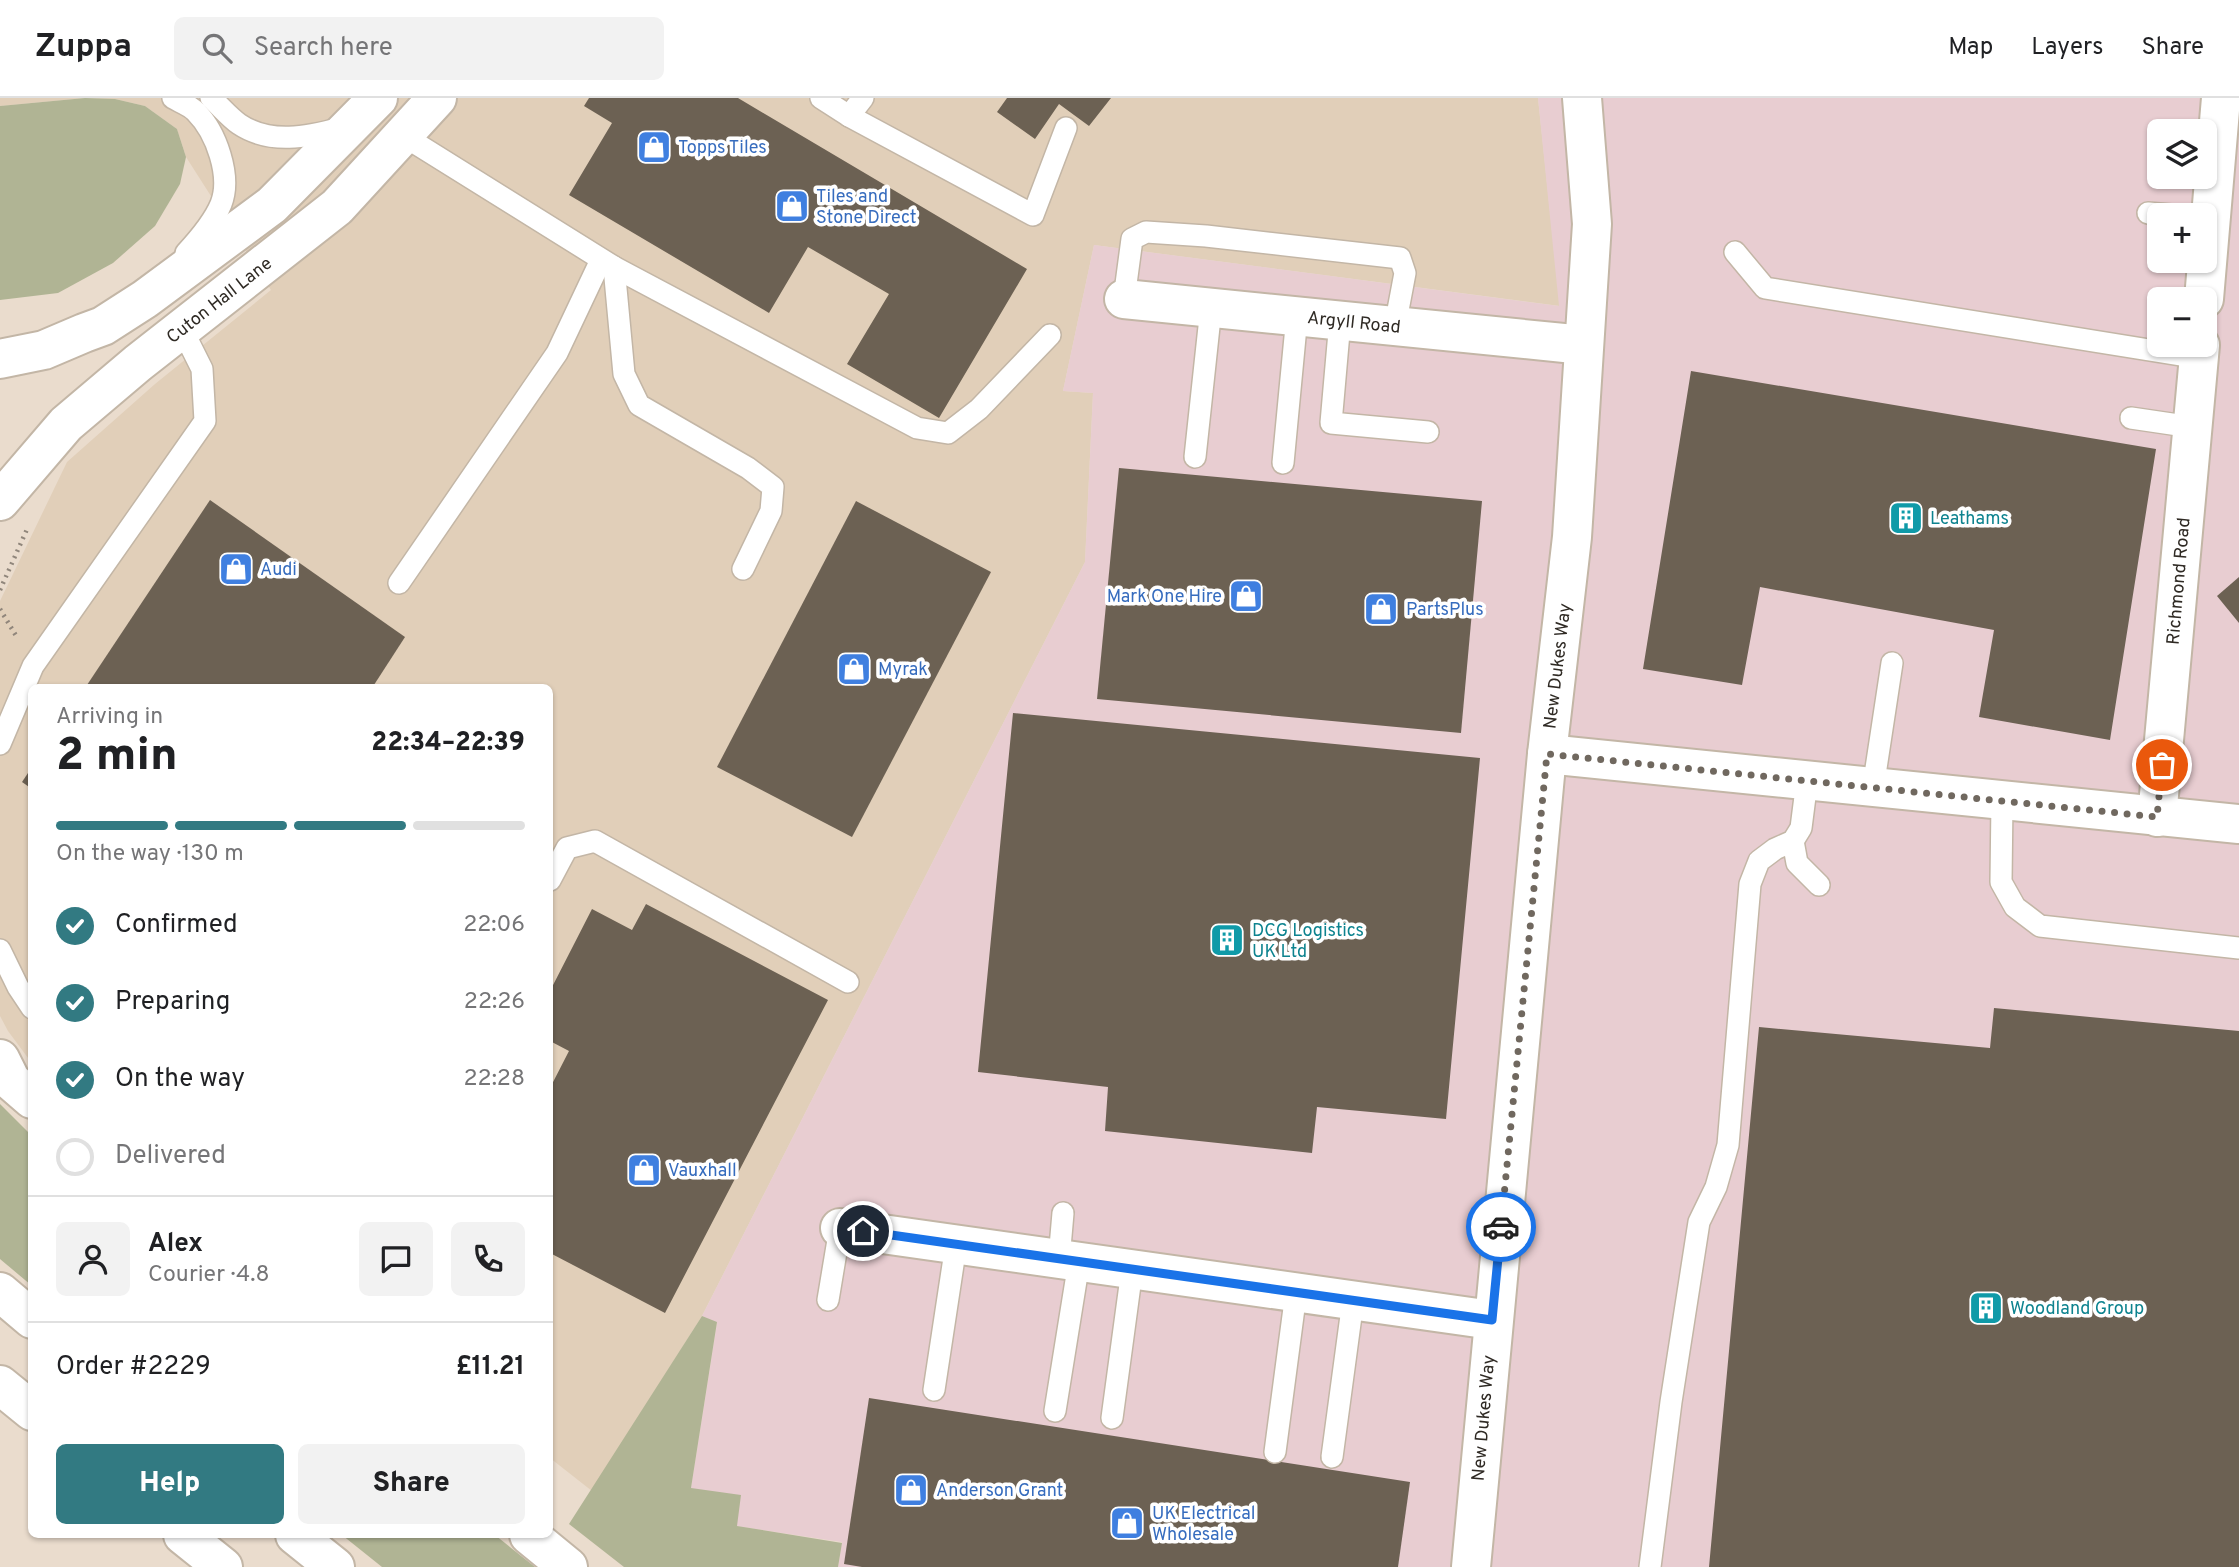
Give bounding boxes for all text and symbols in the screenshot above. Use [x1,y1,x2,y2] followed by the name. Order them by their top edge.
[174,17,664,80] search box
[35,27,132,69] text: Zuppa
[198,29,236,67] icon: search
[254,32,393,65] text: Search here
[1948,33,1993,63] text: Map
[2031,33,2103,63] text: Layers
[2141,33,2204,63] text: Share
[2147,119,2217,357] map controls
[2147,119,2217,189] button: layers
[635,128,673,166] shop icon: Topps Tiles
[678,137,767,160] place label: Topps Tiles
[816,186,917,230] place label: Tiles and Stone Direct
[773,187,811,225] shop icon: Tiles and Stone Direct
[2147,203,2217,273] button: +
[163,253,277,350] street label: Cuton Hall Lane
[2147,287,2217,357] button: −
[1306,307,1402,340] street label: Argyll Road
[1887,499,1925,537] building icon: Leathams
[1930,508,2009,531] place label: Leathams
[2162,516,2197,646] street label: Richmond Road
[217,550,255,588] shop icon: Audi
[260,559,297,582] place label: Audi
[1227,577,1265,615] shop icon: Mark One Hire
[1107,586,1222,609] place label: Mark One Hire
[1362,590,1400,628] shop icon: PartsPlus
[1406,599,1484,622] place label: PartsPlus
[1539,602,1578,730] street label: New Dukes Way
[835,650,873,688] shop icon: Myrak
[878,659,928,682] place label: Myrak
[56,703,163,732] text: Arriving in
[371,727,525,760] text: 22:34–22:39
[56,728,178,787] text: 2 min
[2132,735,2192,795] pin
[2143,746,2181,784] icon: bag
[56,840,244,869] text: On the way · 130 m
[56,907,94,945] icon: check
[115,909,238,942] text: Confirmed
[463,911,525,940] text: 22:06
[1252,920,1364,964] place label: DCG Logistics UK Ltd
[1208,921,1246,959] building icon: DCG Logistics UK Ltd
[56,984,94,1022] icon: check
[115,986,230,1019] text: Preparing
[464,988,525,1017] text: 22:26
[56,1061,94,1099] icon: check
[115,1063,245,1096] text: On the way
[464,1065,525,1094] text: 22:28
[115,1140,226,1173] text: Delivered
[625,1151,663,1189] shop icon: Vauxhall
[668,1160,737,1183] place label: Vauxhall
[1466,1192,1536,1262] courier
[833,1201,893,1261] pin
[1482,1208,1520,1246] icon: car
[844,1212,882,1250] icon: home
[56,1222,130,1296] button: person
[359,1222,433,1296] button: chat
[451,1222,525,1296] button: phone
[148,1228,203,1261] text: Alex
[148,1261,269,1290] text: Courier · 4.8
[1967,1289,2005,1327] building icon: Woodland Group
[2010,1298,2144,1321] place label: Woodland Group
[56,1351,211,1384] text: Order #2229
[456,1351,525,1384] text: £11.21
[1468,1354,1501,1482] street label: New Dukes Way
[56,1444,284,1524] button: Help
[298,1444,525,1524] button: Share
[892,1471,930,1509] shop icon: Anderson Grant
[936,1480,1063,1503] place label: Anderson Grant
[1152,1503,1255,1547] place label: UK Electrical Wholesale
[1108,1504,1146,1542] shop icon: UK Electrical Wholesale

